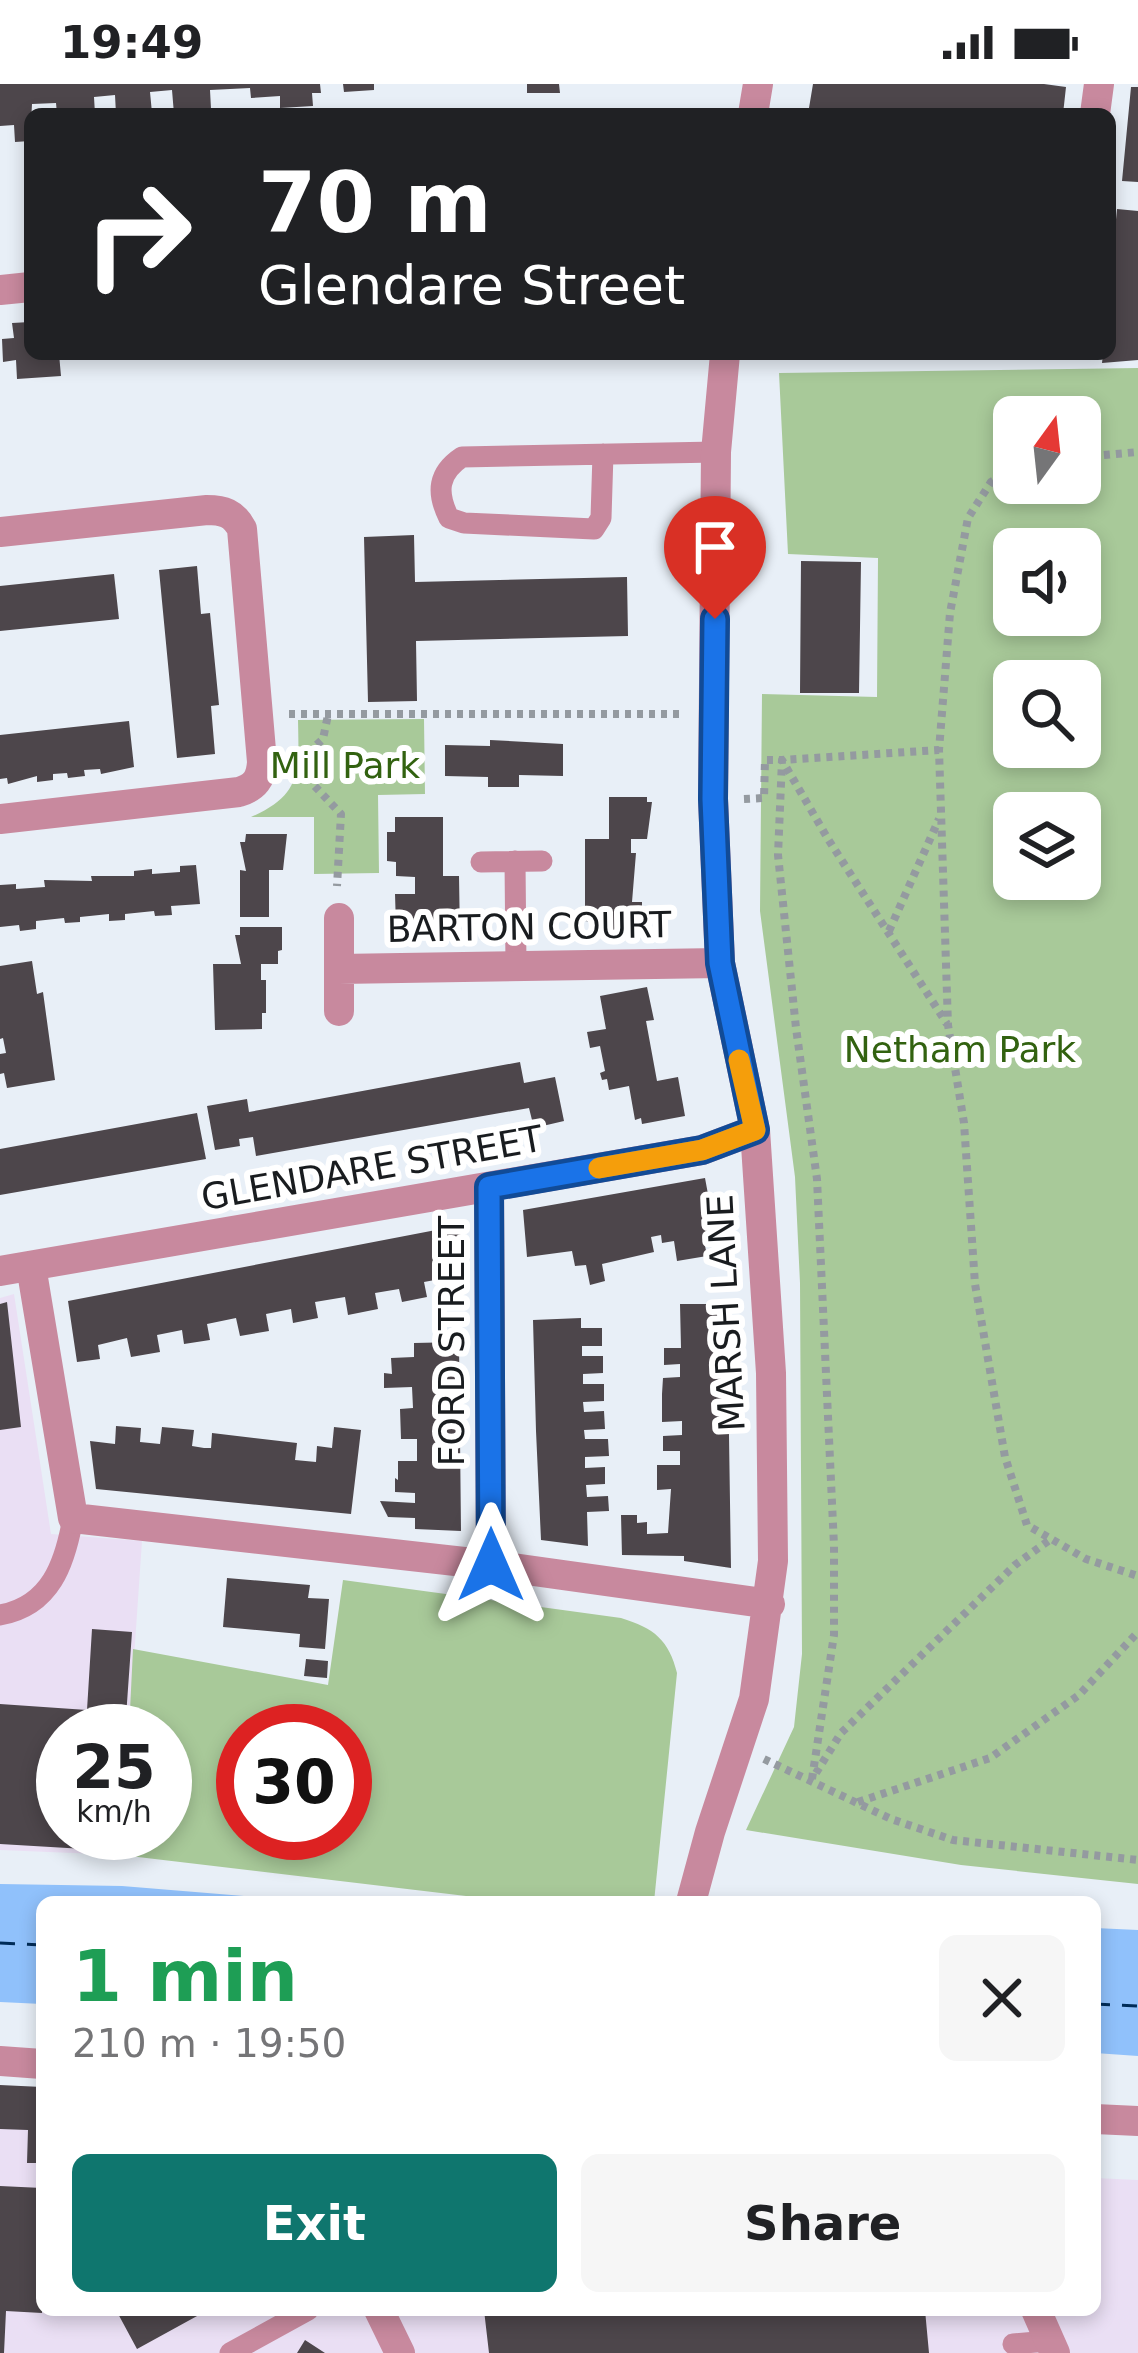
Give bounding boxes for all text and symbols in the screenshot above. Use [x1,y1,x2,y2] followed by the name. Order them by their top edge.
[60,16,203,69] text: 19:49
[258,154,492,252] text: 70 m
[60,156,216,312] icon: right
[258,254,685,317] text: Glendare Street
[993,396,1101,504] north arrow
[993,396,1101,900] map controls
[664,496,766,619] pin
[682,514,748,580] icon: arrive
[993,528,1101,636] button: sound
[993,660,1101,768] button: search
[270,745,420,786] park label: Mill Park
[993,792,1101,900] button: layers
[386,904,673,950] street label: BARTON COURT
[844,1029,1076,1070] park label: Netham Park
[198,1118,547,1218] street label: GLENDARE STREET
[699,1193,753,1433] street label: MARSH LANE
[431,1215,472,1466] street label: FORD STREET
[428,1502,554,1628] position arrow
[216,1704,372,1860] speed limit sign: 30
[72,1732,156,1802] text: 25
[76,1794,152,1829] text: km/h
[72,1934,298,2018] text: 1 min
[939,1935,1065,2061] button: close
[72,2021,346,2066] text: 210 m · 19:50
[72,2154,557,2292] button: Exit
[581,2154,1065,2292] button: Share

